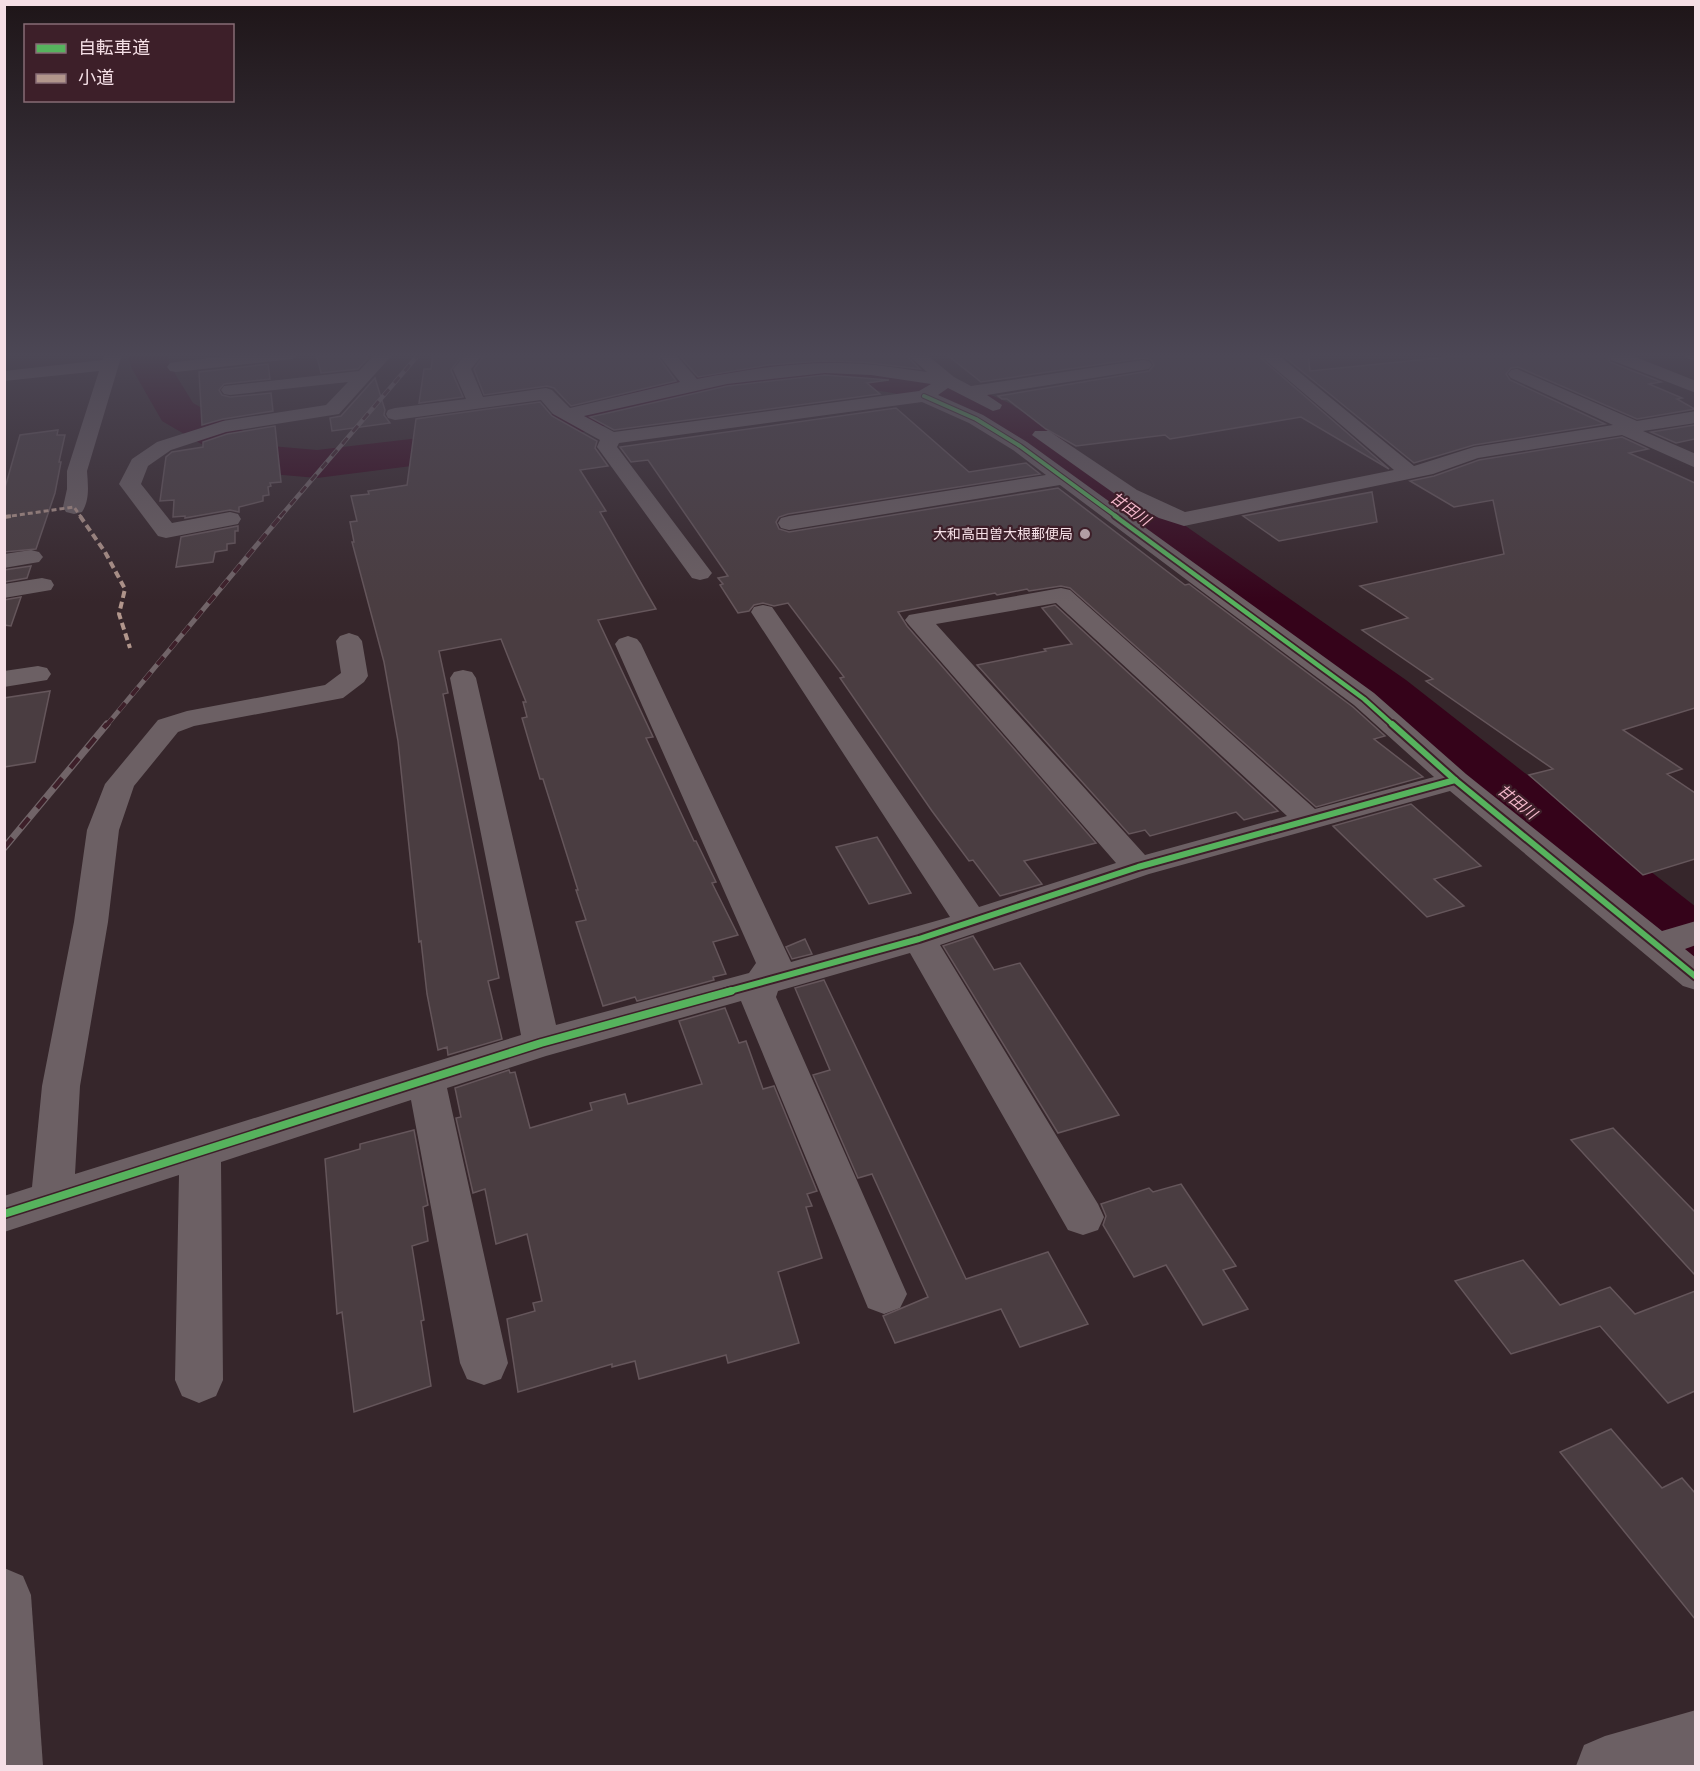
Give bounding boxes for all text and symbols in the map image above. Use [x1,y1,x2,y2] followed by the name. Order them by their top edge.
[24,24,234,102] legend
[78,37,150,58] text: 自転車道
[78,67,114,88] text: 小道
[1107,488,1155,531] water label: 甘田川
[933,526,1073,542] place label: 大和高田曽大根郵便局
[1078,527,1092,541] marker: 大和高田曽大根郵便局
[1494,781,1542,824] water label: 甘田川

